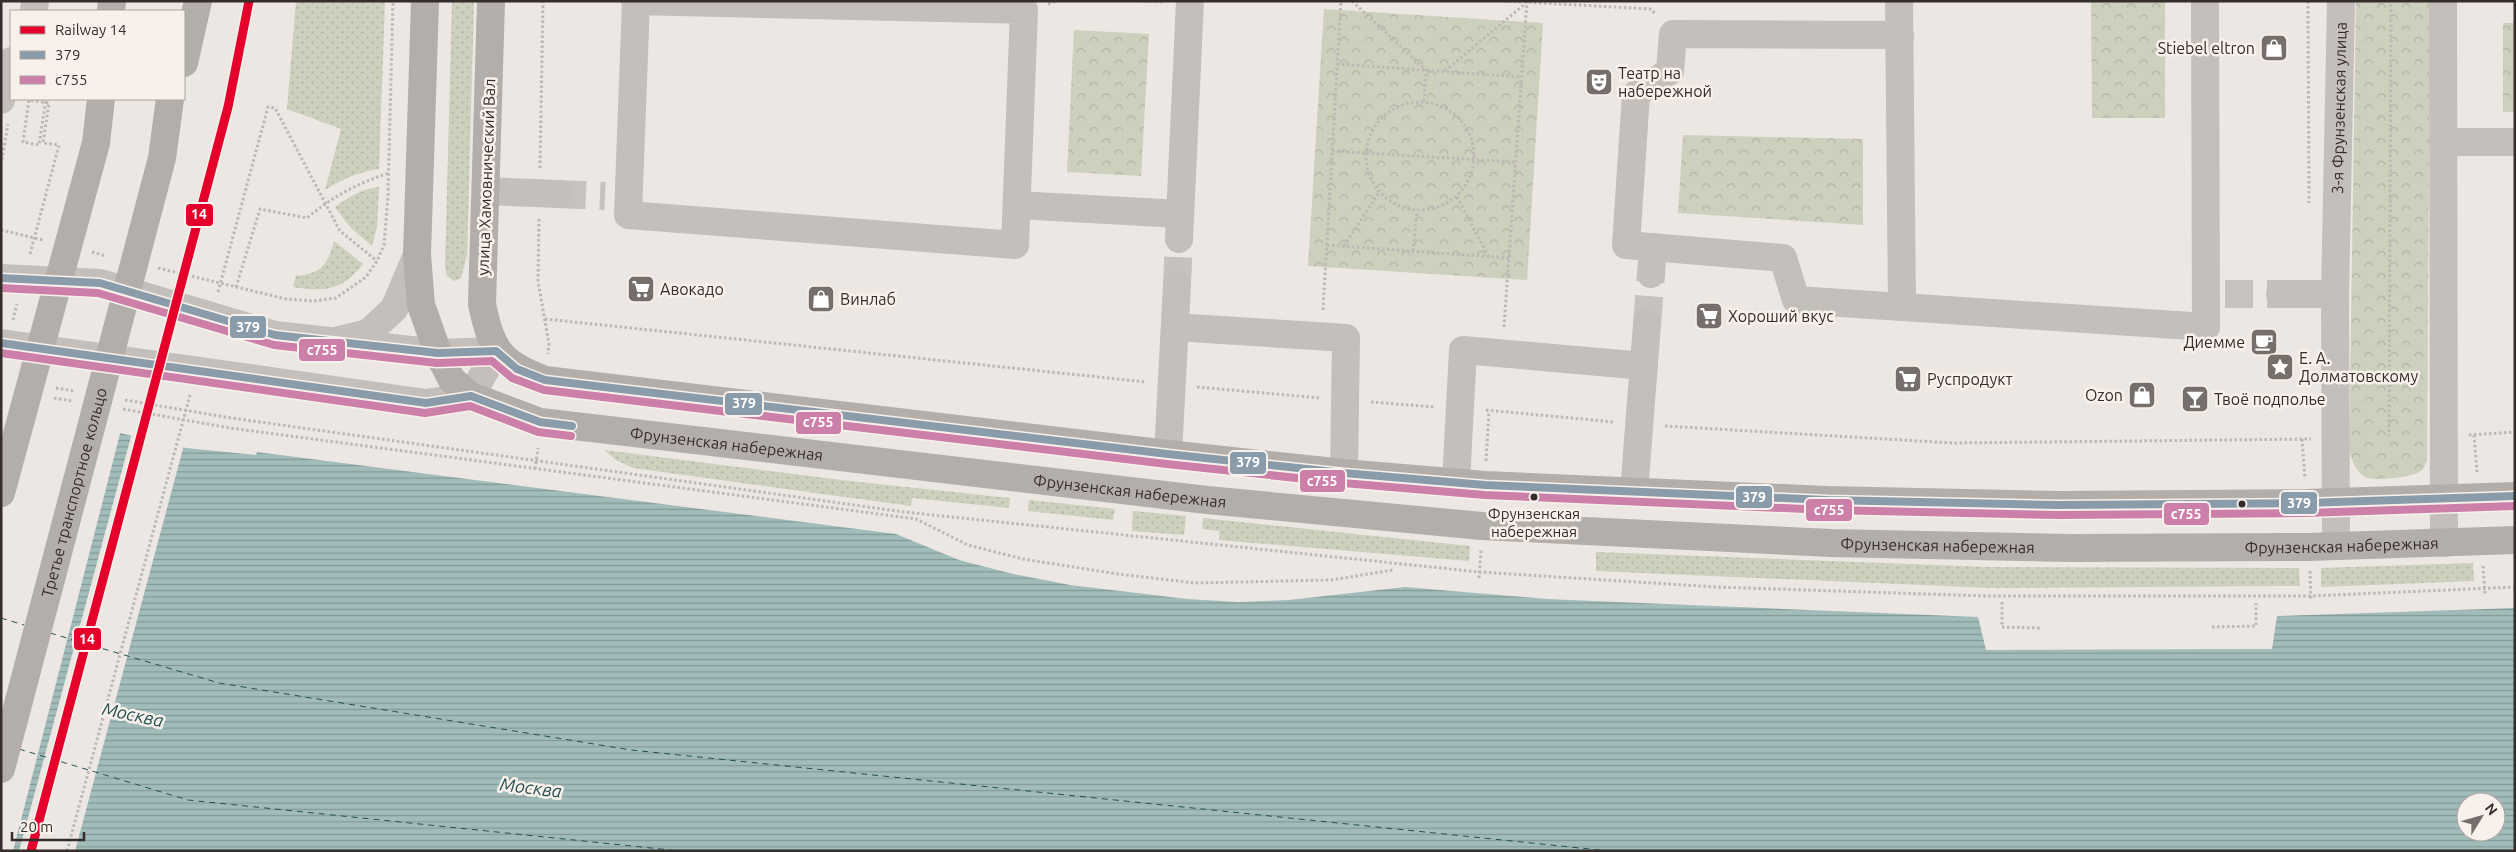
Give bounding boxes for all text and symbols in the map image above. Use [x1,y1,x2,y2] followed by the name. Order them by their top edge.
[10,10,185,100] legend
[55,21,127,38] text: Railway 14
[2328,22,2350,194] street label: 3-я Фрунзенская улица
[2259,33,2289,63] shop icon: Stiebel eltron
[2158,39,2255,57] place label: Stiebel eltron
[55,46,80,63] text: 379
[1618,64,1712,100] place label: Театр на набережной
[1584,67,1614,97] theatre icon: Театр на набережной
[55,71,87,88] text: с755
[474,78,498,276] street label: улица Хамовнический Вал
[185,203,214,227] line badge: 14
[191,206,207,222] text: 14
[626,274,656,304] supermarket icon: Авокадо
[660,280,724,298] place label: Авокадо
[806,284,836,314] shop icon: Винлаб
[840,290,896,308] place label: Винлаб
[1694,301,1724,331] supermarket icon: Хороший вкус
[1728,307,1834,325] place label: Хороший вкус
[229,315,267,339] line badge: 379
[236,319,260,335] text: 379
[2249,327,2279,357] cafe icon: Диемме
[2183,333,2245,351] place label: Диемме
[298,338,346,362] line badge: с755
[307,342,337,358] text: с755
[2299,349,2418,385] place label: Е. А. Долматовскому
[2265,352,2295,382] place icon: Е. А. Долматовскому
[1893,364,1923,394] supermarket icon: Руспродукт
[1927,370,2013,388] place label: Руспродукт
[2127,380,2157,410] shop icon: Ozon
[2180,384,2210,414] bar icon: Твоё подполье
[38,386,110,599] street label: Третье транспортное кольцо
[2085,386,2123,404] place label: Ozon
[2214,390,2326,408] place label: Твоё подполье
[724,392,763,416] line badge: 379
[732,395,756,411] text: 379
[795,411,842,435] line badge: с755
[803,414,833,430] text: с755
[629,424,824,464] street label: Фрунзенская набережная
[1229,451,1267,475] line badge: 379
[1236,454,1260,470] text: 379
[1299,469,1346,493] line badge: с755
[1032,471,1227,511] street label: Фрунзенская набережная
[1307,473,1337,489] text: с755
[1735,485,1773,509] line badge: 379
[1742,489,1766,505] text: 379
[2280,491,2318,515] line badge: 379
[1529,492,1539,502] marker: Фрунзенская набережная
[2287,495,2311,511] text: 379
[1805,498,1853,522] line badge: с755
[2237,499,2247,509] unlabelled marker
[1814,502,1844,518] text: с755
[2163,502,2210,526] line badge: с755
[1488,505,1580,540] place label: Фрунзенская набережная
[2171,506,2201,522] text: с755
[1840,534,2035,556] street label: Фрунзенская набережная
[2244,534,2439,556] street label: Фрунзенская набережная
[73,627,102,651] line badge: 14
[79,631,95,647] text: 14
[101,698,166,730] water label: Москва
[499,773,563,801] water label: Москва
[2456,792,2506,842] north arrow
[2482,800,2501,818] text: N
[12,810,85,842] scale bar
[20,818,53,835] text: 20 m

